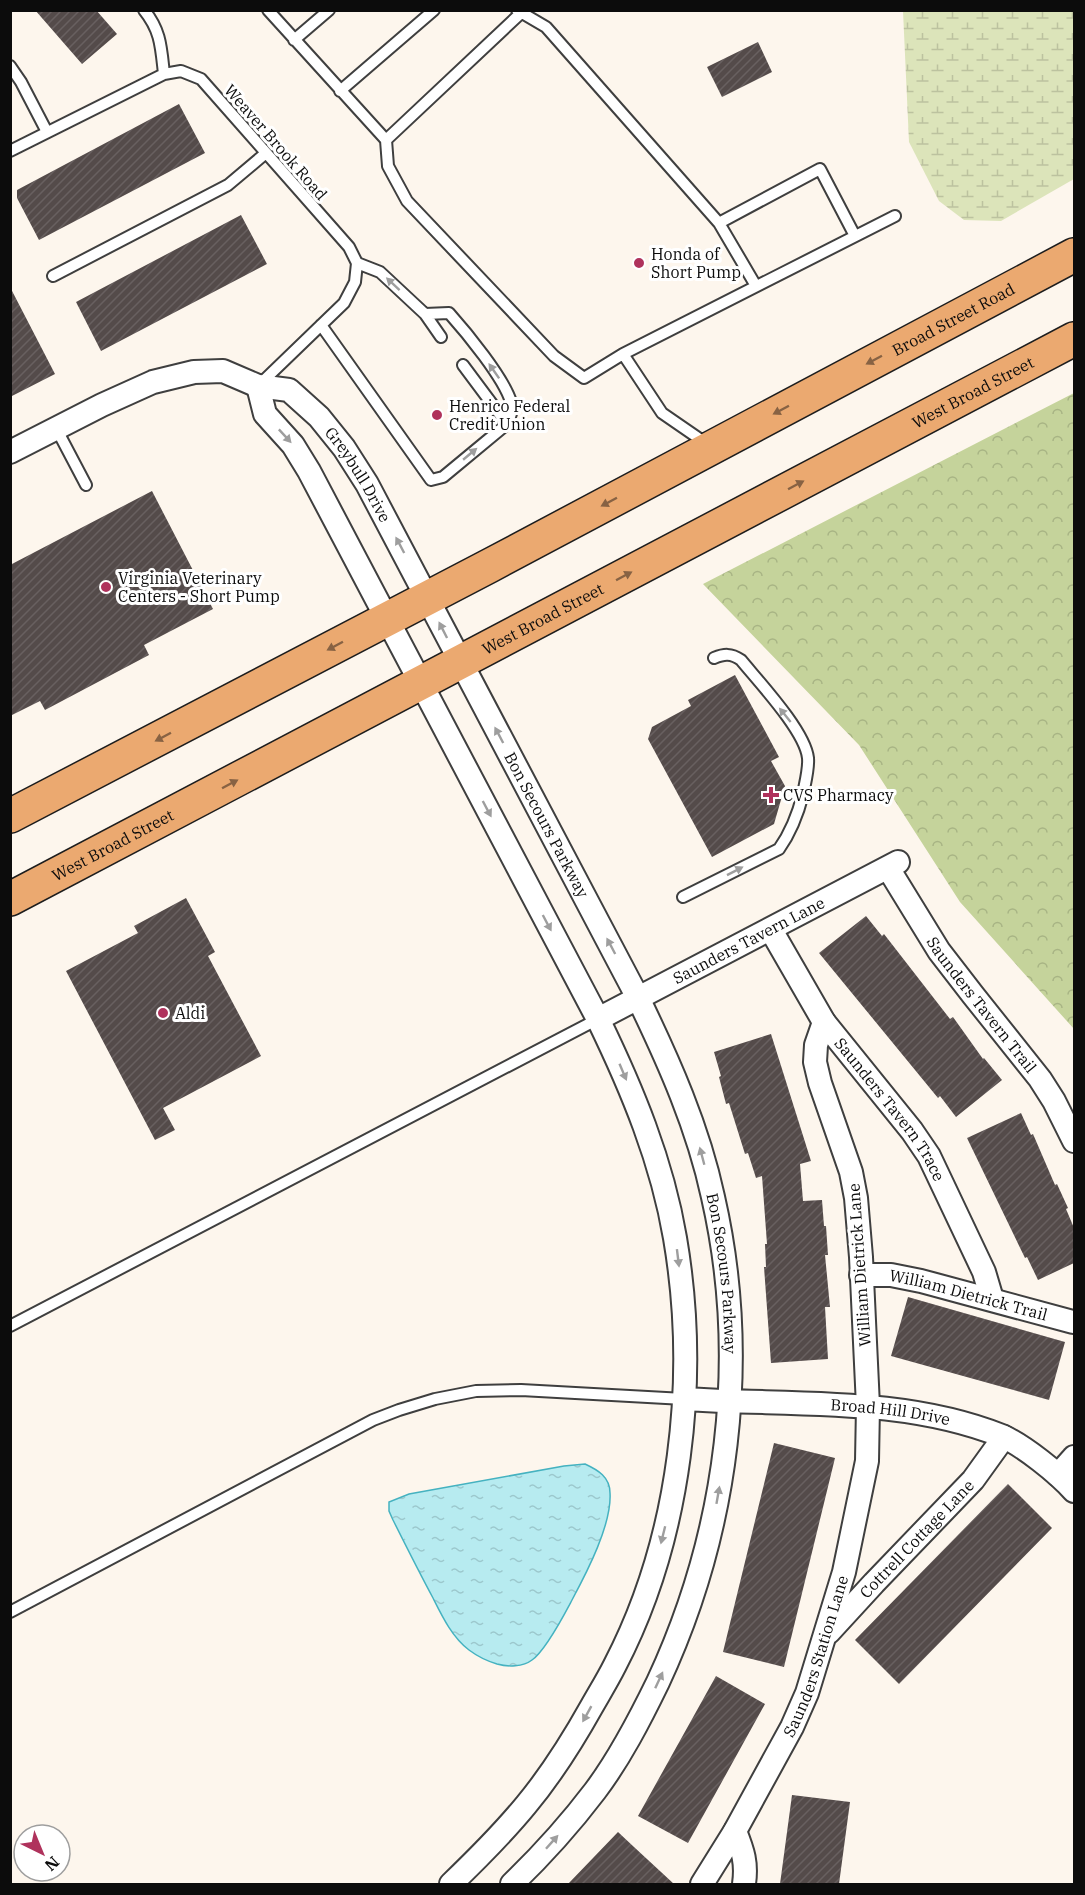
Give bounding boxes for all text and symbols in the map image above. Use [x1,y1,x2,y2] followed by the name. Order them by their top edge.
[220,80,332,204] street label: Weaver Brook Road
[651,244,741,282] place label: Honda of Short Pump
[632,256,646,270] marker: Honda of Short Pump
[386,277,401,291] one-way arrow
[888,278,1018,360] street label: Broad Street Road
[909,352,1037,432] street label: West Broad Street
[865,355,882,365] one-way arrow
[488,364,500,380] one-way arrow
[449,396,571,434] place label: Henrico Federal Credit Union
[772,405,789,415] one-way arrow
[430,408,444,422] marker: Henrico Federal Credit Union
[321,423,395,526] street label: Greybull Drive
[278,428,292,443] one-way arrow
[462,448,478,461] one-way arrow
[788,480,805,490] one-way arrow
[600,497,617,507] one-way arrow
[395,537,405,554] one-way arrow
[118,568,280,606] place label: Virginia Veterinary Centers - Short Pump
[615,571,632,581] one-way arrow
[478,578,607,659] street label: West Broad Street
[99,580,113,594] marker: Virginia Veterinary Centers - Short Pump
[439,621,448,638] one-way arrow
[326,641,343,651] one-way arrow
[779,707,792,723] one-way arrow
[494,726,504,743] one-way arrow
[154,732,171,742] one-way arrow
[500,749,593,901] street label: Bon Secours Parkway
[221,779,238,788] one-way arrow
[783,785,894,805] place label: CVS Pharmacy
[764,788,778,802] marker: CVS Pharmacy
[482,801,492,818] one-way arrow
[48,805,177,885] street label: West Broad Street
[727,866,744,876] one-way arrow
[669,892,828,988] street label: Saunders Tavern Lane
[542,915,552,932] one-way arrow
[923,933,1041,1077] street label: Saunders Tavern Trail
[606,938,616,955] one-way arrow
[175,1003,205,1023] place label: Aldi
[156,1006,170,1020] marker: Aldi
[830,1033,949,1184] street label: Saunders Tavern Trace
[619,1063,628,1081] one-way arrow
[697,1147,707,1165] one-way arrow
[843,1183,875,1347] street label: William Dietrick Lane
[702,1191,741,1354] street label: Bon Secours Parkway
[673,1249,683,1268] one-way arrow
[888,1265,1050,1325] street label: William Dietrick Trail
[830,1394,952,1429] street label: Broad Hill Drive
[855,1475,978,1602] street label: Cottrell Cottage Lane
[713,1485,722,1504] one-way arrow
[657,1526,667,1544] one-way arrow
[779,1573,852,1740] street label: Saunders Station Lane
[654,1671,663,1688] one-way arrow
[582,1706,593,1722] one-way arrow
[12,1823,72,1883] north arrow
[545,1835,558,1850] one-way arrow
[41,1852,64,1876] text: N

